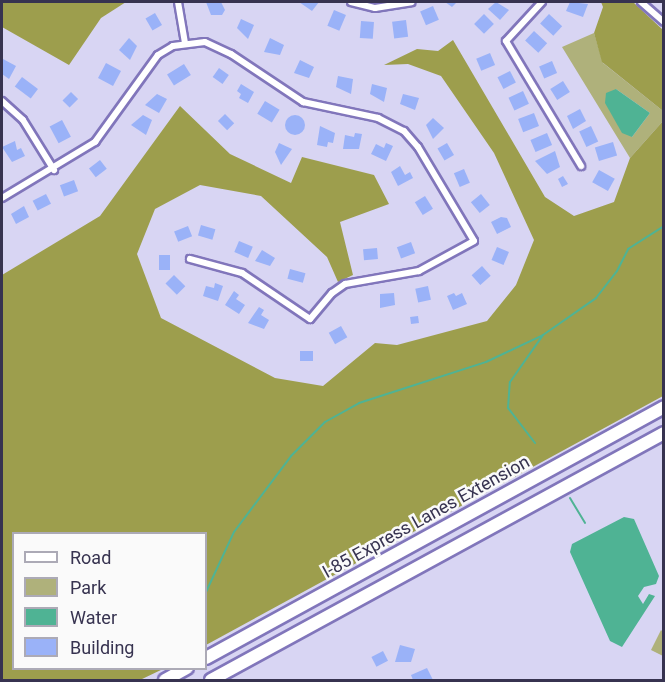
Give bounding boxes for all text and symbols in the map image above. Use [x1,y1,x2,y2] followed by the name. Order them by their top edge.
[319,451,533,583] street label: I-85 Express Lanes Extension
[12,532,207,670] legend
[70,547,111,568] text: Road
[70,577,106,598] text: Park
[70,607,117,628] text: Water
[70,637,134,658] text: Building

